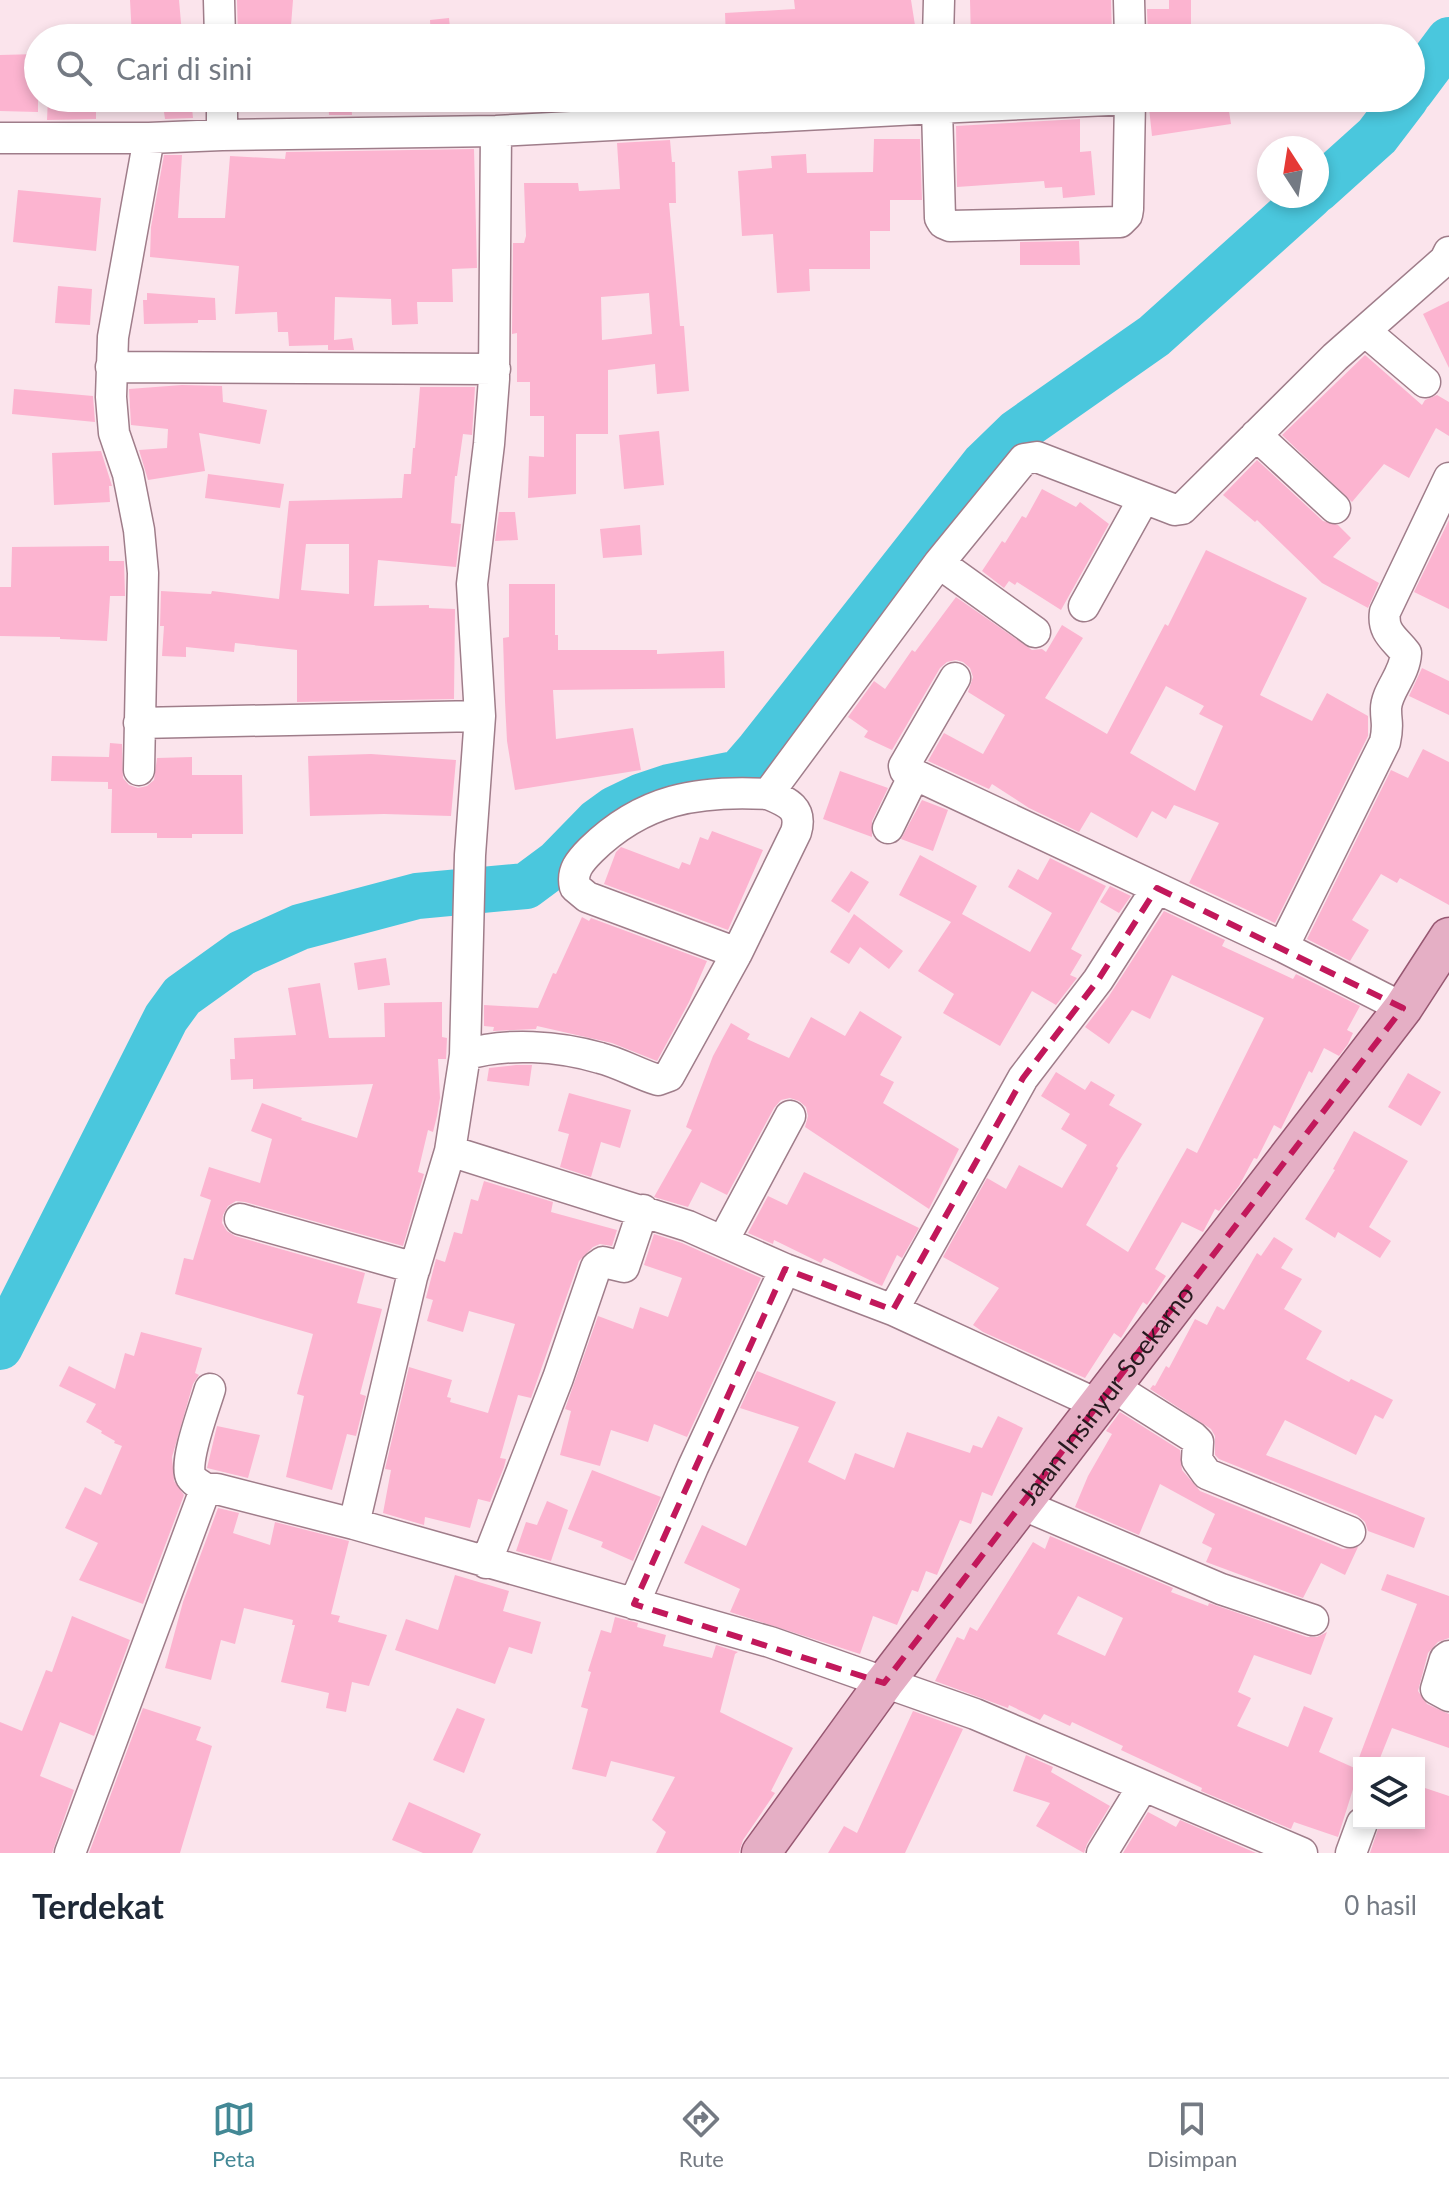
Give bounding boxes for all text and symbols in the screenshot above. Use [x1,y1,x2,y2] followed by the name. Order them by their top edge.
[24,24,1425,112] search box
[52,46,96,90] icon: search
[116,50,253,86] text: Cari di sini
[1257,136,1329,208] north arrow
[1012,1278,1200,1510] street label: Jalan Insinyur Soekarno
[1353,1757,1425,1829] map controls
[1353,1757,1425,1829] button: layers
[32,1885,164,1926] text: Terdekat
[1344,1889,1417,1921] text: 0 hasil
[212,2097,256,2172] tab: Peta
[679,2097,724,2172] tab: Rute
[1147,2097,1237,2172] tab: Disimpan

